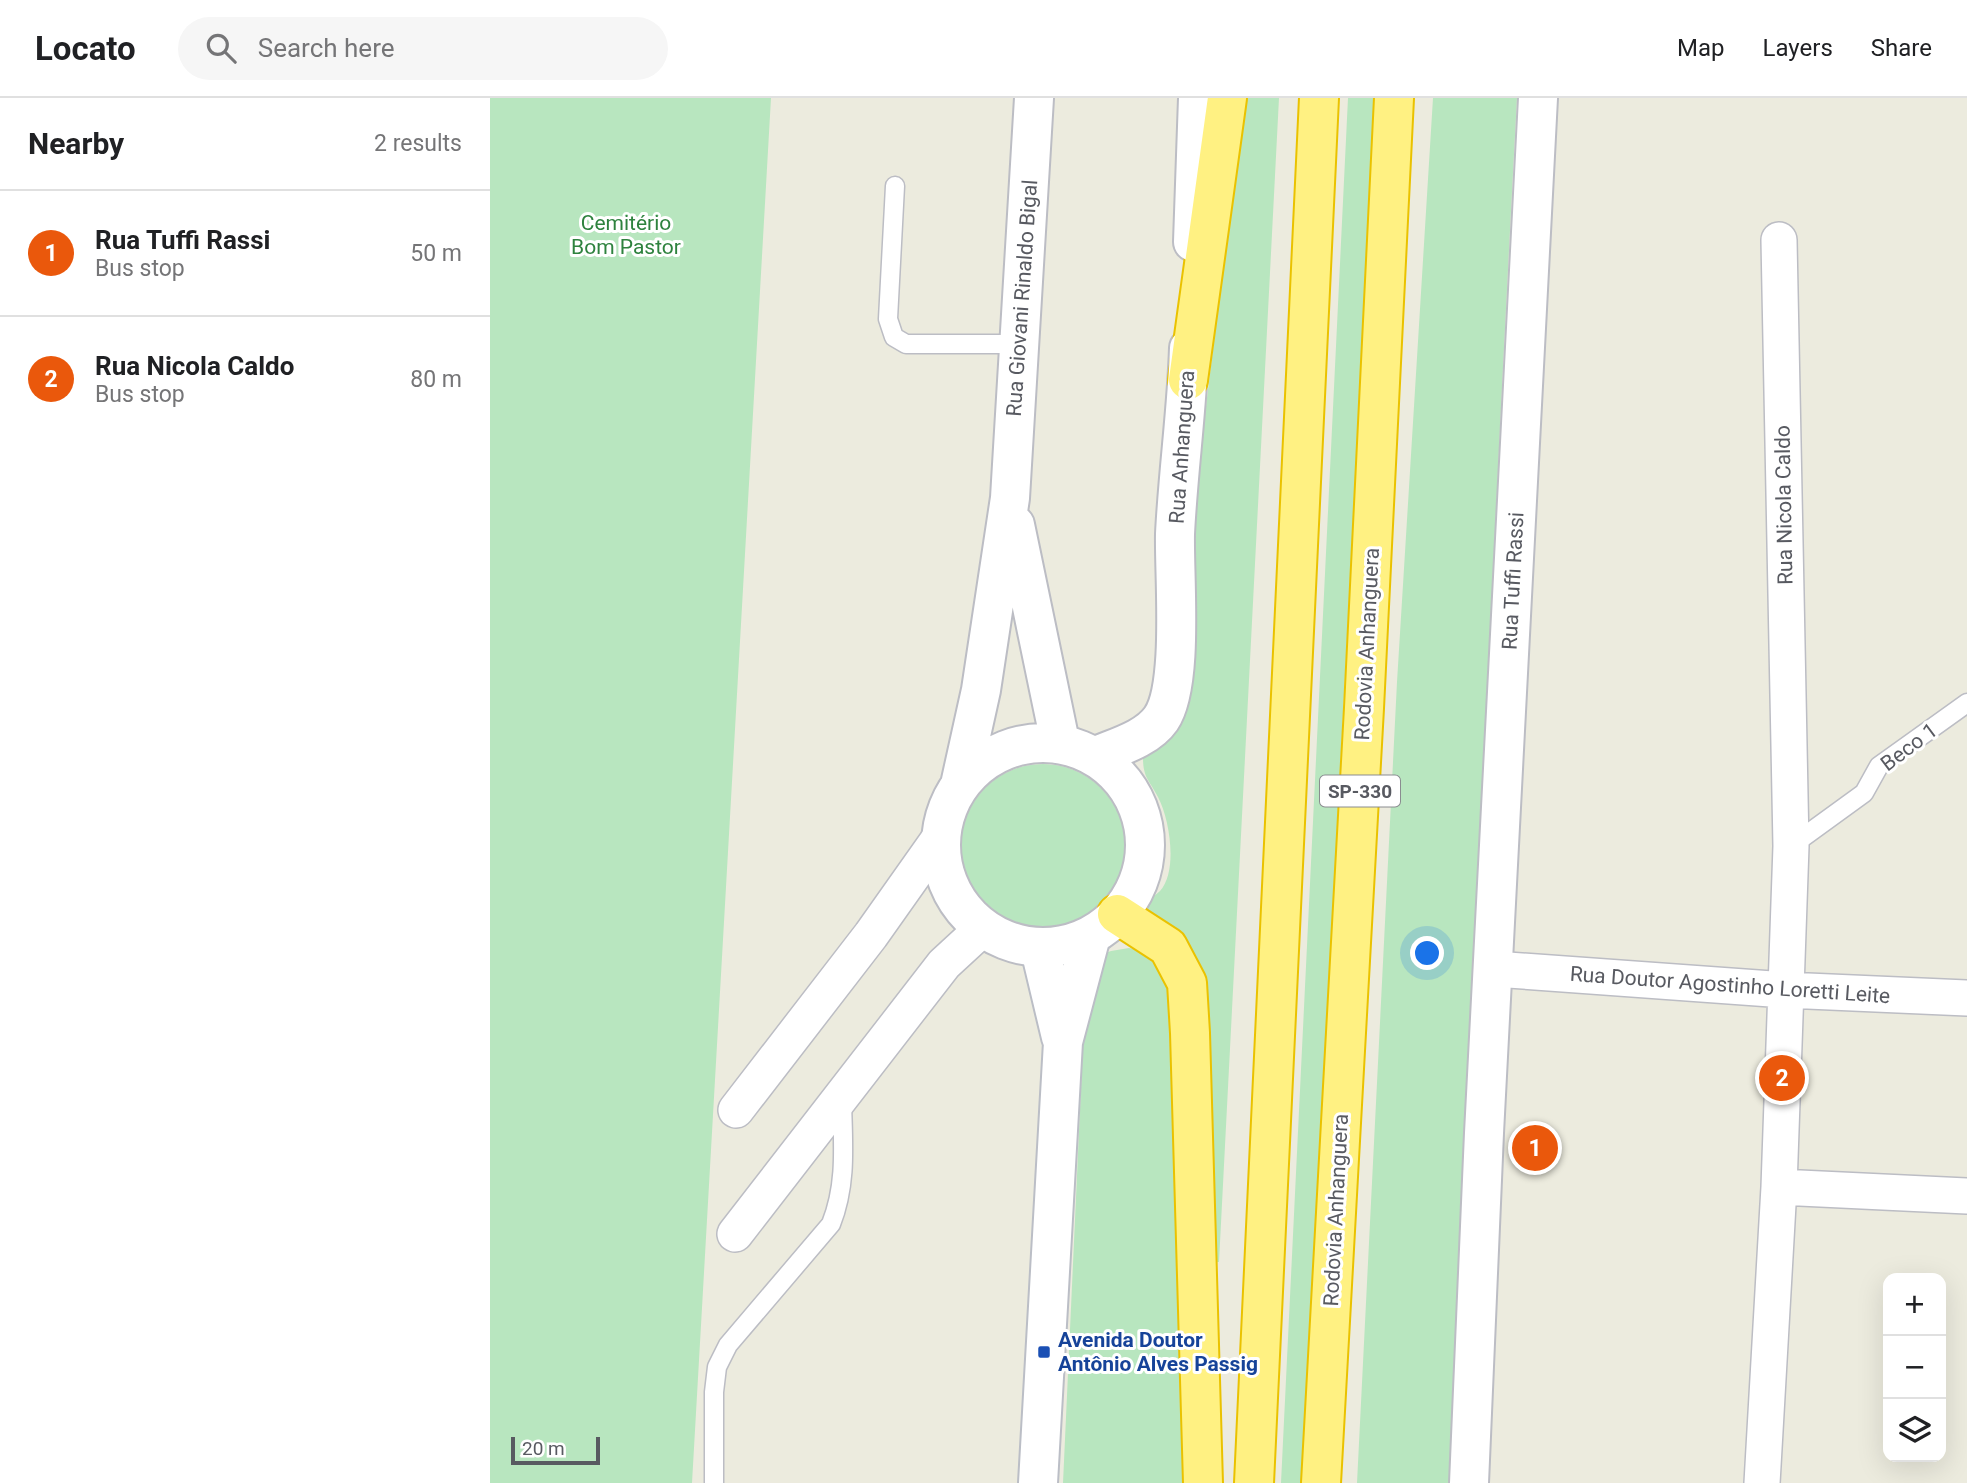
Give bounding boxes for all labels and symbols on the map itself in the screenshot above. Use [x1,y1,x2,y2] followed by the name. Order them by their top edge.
[1002,179,1042,417] street label: Rua Giovani Rinaldo Bigal
[571,211,681,259] park label: Cemitério Bom Pastor
[1165,370,1199,524] street label: Rua Anhanguera
[1771,425,1797,585] street label: Rua Nicola Caldo
[1497,511,1529,651] street label: Rua Tuffi Rassi
[1350,547,1384,741] street label: Rodovia Anhanguera
[1876,718,1942,776] street label: Beco 1
[1320,776,1400,806] road number: SP-330
[1410,936,1444,970] your location
[1569,962,1891,1008] street label: Rua Doutor Agostinho Loretti Leite
[1759,1052,1805,1104] pin: 2
[1319,1113,1353,1307] street label: Rodovia Anhanguera
[1512,1122,1558,1174] pin: 1
[1058,1328,1258,1376] place label: Avenida Doutor Antônio Alves Passig
[1036,1344,1052,1360] marker: Avenida Doutor Antônio Alves Passig
[511,1434,600,1466] scale bar

